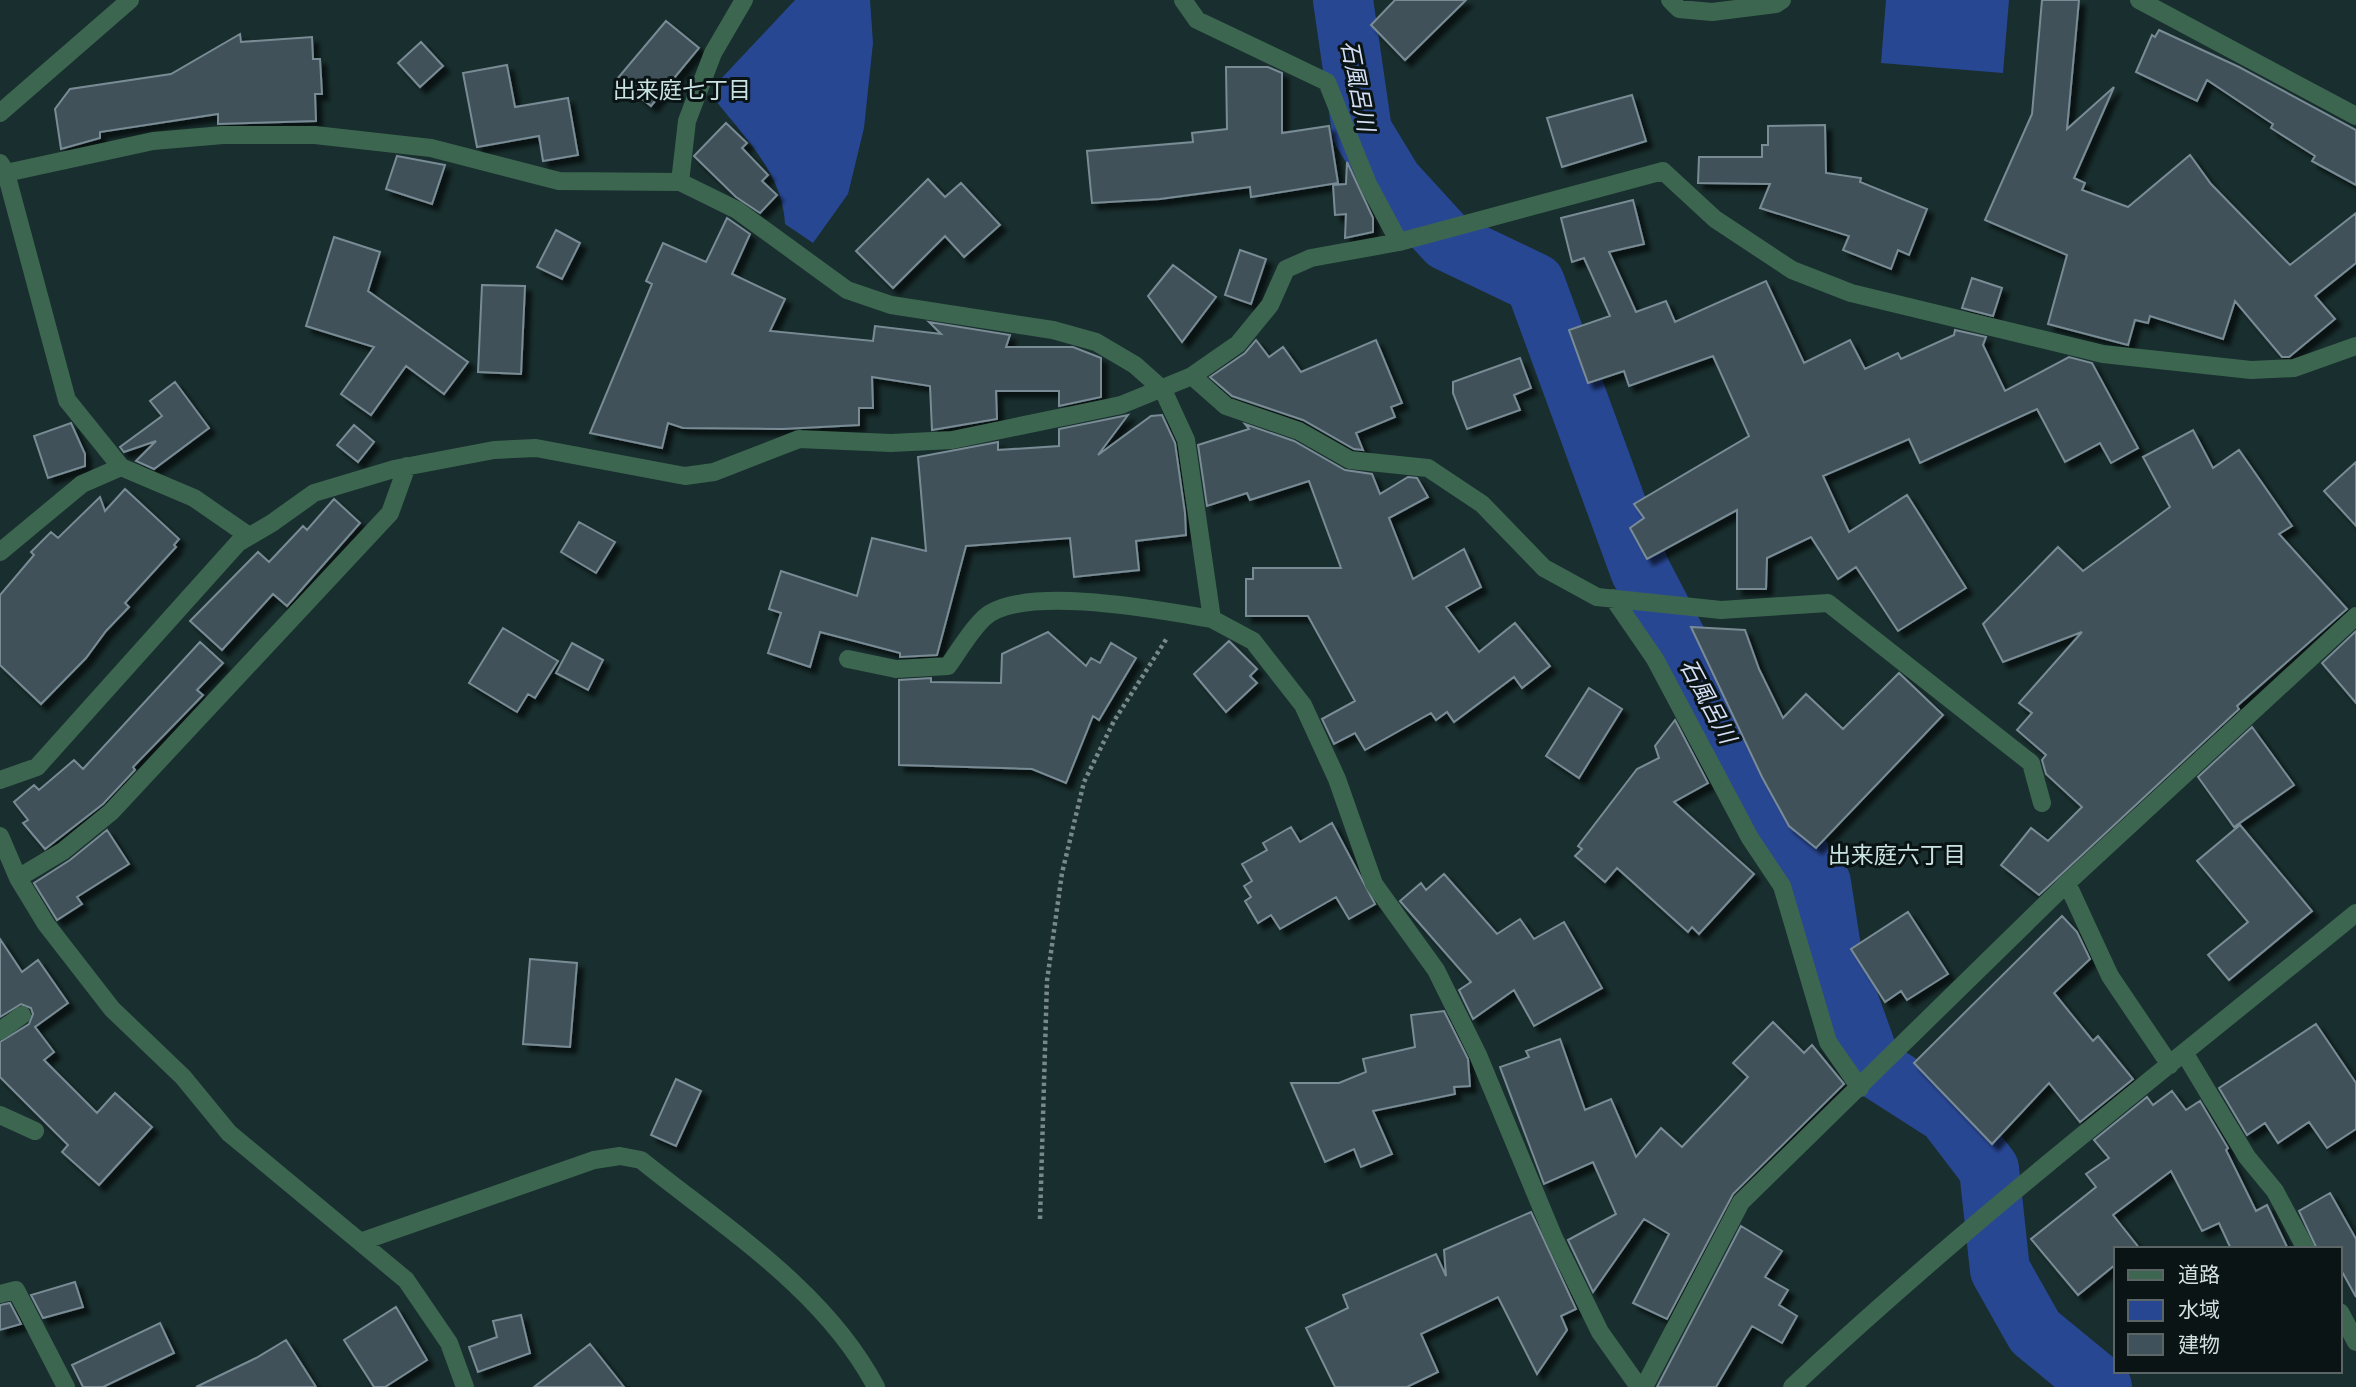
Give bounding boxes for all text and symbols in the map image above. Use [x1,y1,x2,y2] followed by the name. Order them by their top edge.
[1336,38,1381,137] water label: 石風呂川
[613,76,751,103] district label: 出来庭七丁目
[1675,654,1743,750] water label: 石風呂川
[1828,841,1966,868] district label: 出来庭六丁目
[2114,1247,2342,1373] legend
[2178,1262,2220,1287] text: 道路
[2178,1297,2220,1322] text: 水域
[2178,1332,2220,1357] text: 建物

